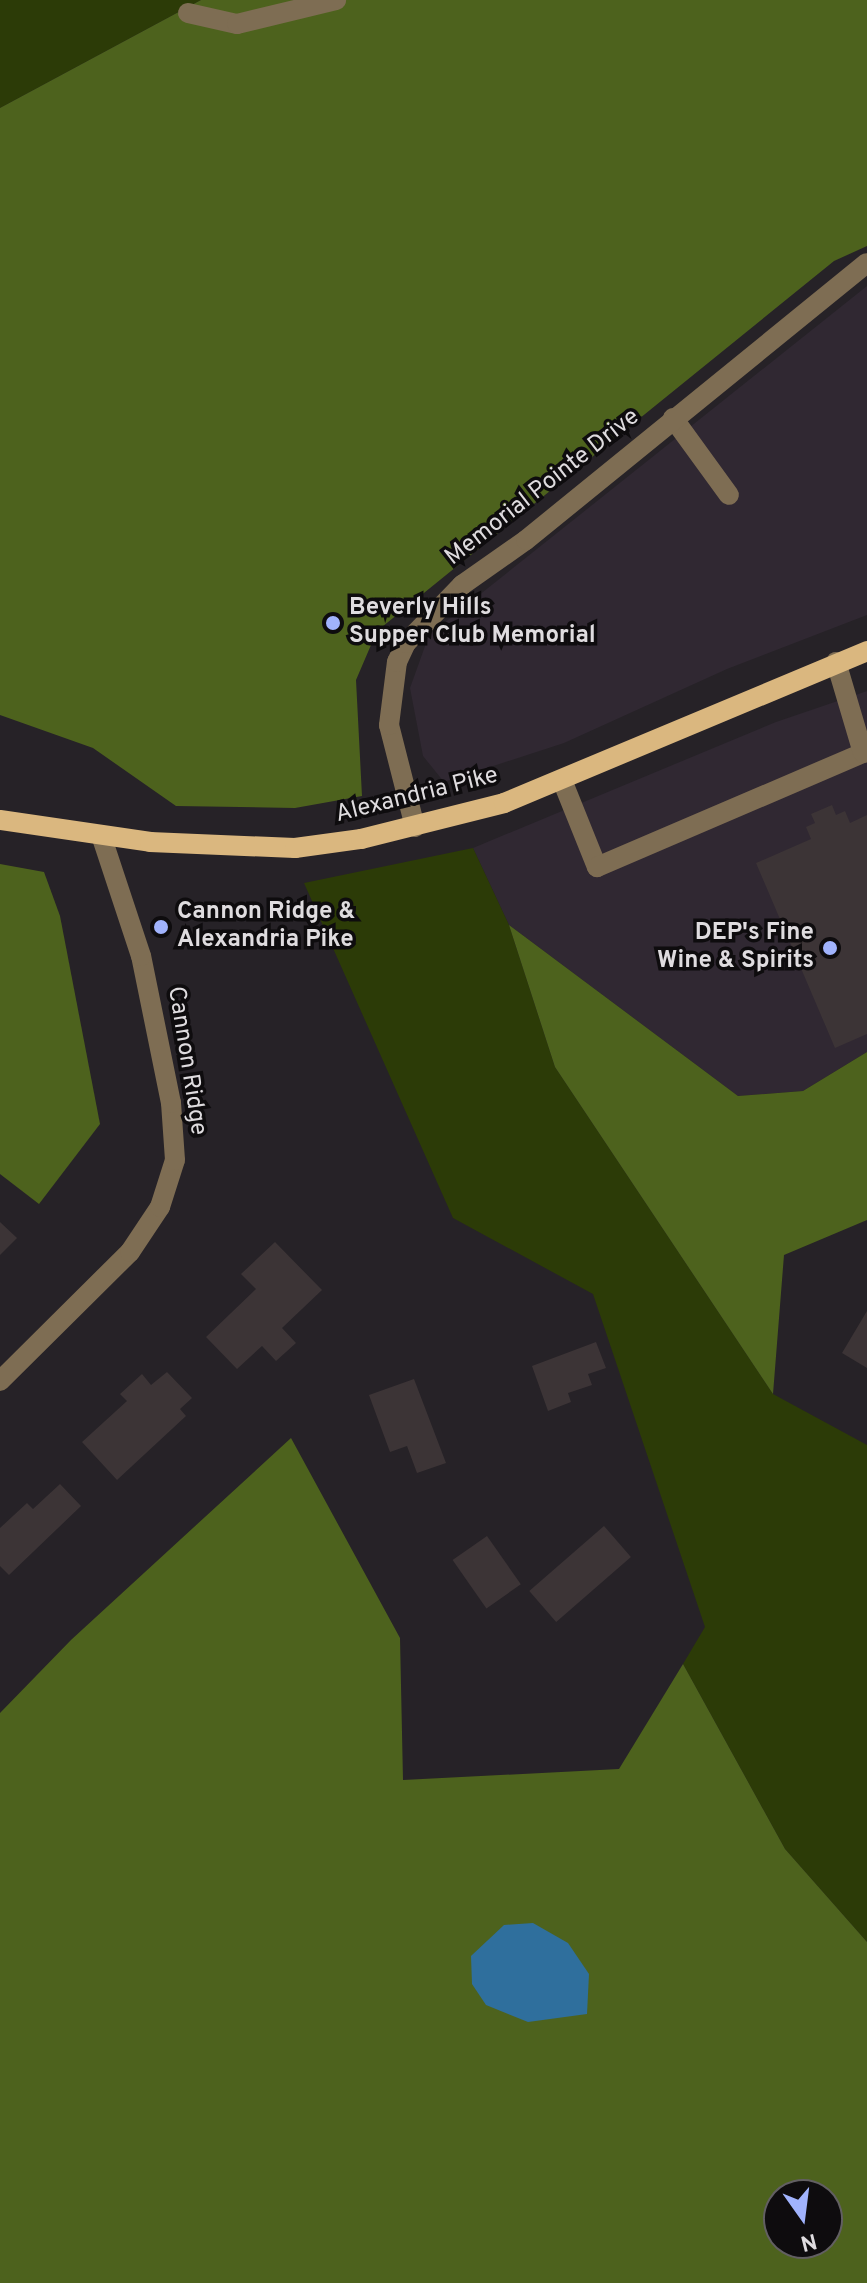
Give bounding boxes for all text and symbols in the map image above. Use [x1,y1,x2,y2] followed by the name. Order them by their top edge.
[440,403,646,573] street label: Memorial Pointe Drive
[349,595,596,651] place label: Beverly Hills Supper Club Memorial
[324,614,342,632] marker: Beverly Hills Supper Club Memorial
[333,762,501,830] street label: Alexandria Pike
[177,899,355,955] place label: Cannon Ridge & Alexandria Pike
[152,918,170,936] marker: Cannon Ridge & Alexandria Pike
[657,920,814,976] place label: DEP's Fine Wine & Spirits
[821,939,839,957] marker: DEP's Fine Wine & Spirits
[160,984,212,1138] street label: Cannon Ridge
[763,2179,843,2259] north arrow
[798,2226,819,2256] text: N

